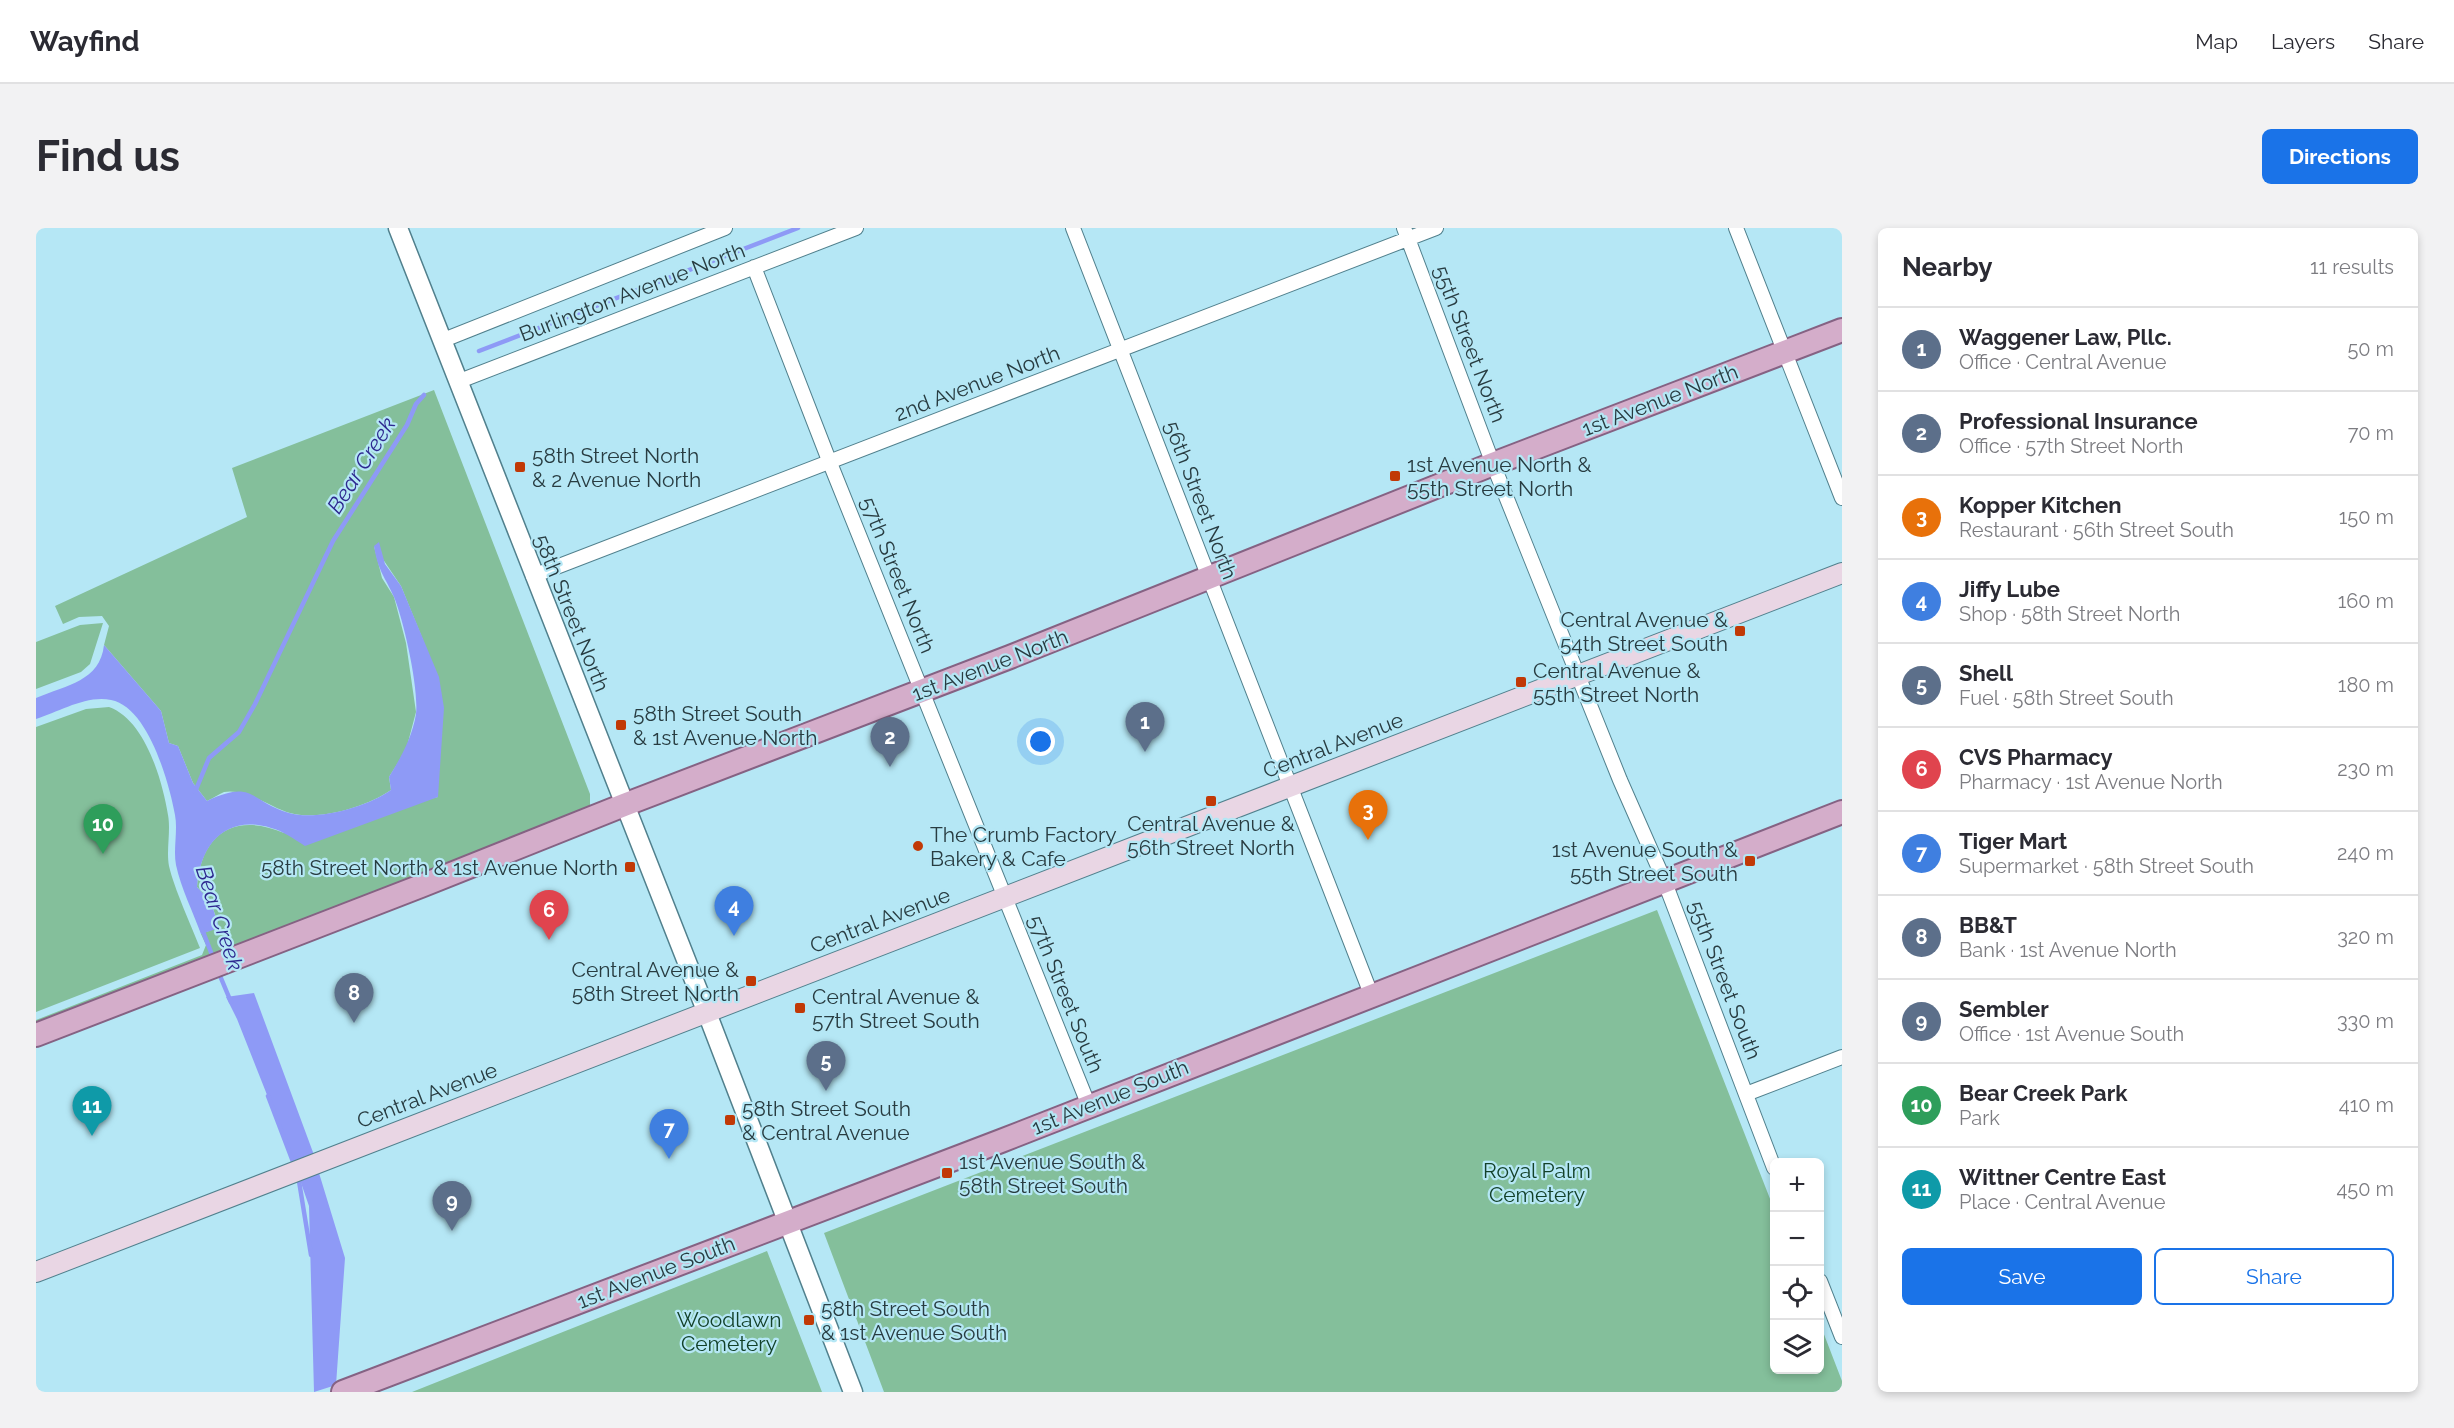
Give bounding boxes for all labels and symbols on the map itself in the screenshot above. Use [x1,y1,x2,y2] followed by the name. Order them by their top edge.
[516,237,748,347] street label: Burlington Avenue North
[1429,262,1511,426] street label: 55th Street North
[891,340,1063,426] street label: 2nd Avenue North
[1578,359,1742,441] street label: 1st Avenue North
[321,412,401,518] water label: Bear Creek
[1159,417,1243,583] street label: 56th Street North
[532,443,701,492] place label: 58th Street North & 2 Avenue North
[1407,452,1591,501] place label: 1st Avenue North & 55th Street North
[513,460,527,474] marker: 58th Street North & 2 Avenue North
[1388,469,1402,483] marker: 1st Avenue North & 55th Street North
[855,493,941,657] street label: 57th Street North
[529,531,615,695] street label: 58th Street North
[1560,607,1728,656] place label: Central Avenue & 54th Street South
[908,624,1072,706] street label: 1st Avenue North
[1733,624,1747,638] marker: Central Avenue & 54th Street South
[1533,658,1701,707] place label: Central Avenue & 55th Street North
[1514,675,1528,689] marker: Central Avenue & 55th Street North
[633,701,817,750] place label: 58th Street South & 1st Avenue North
[1126,702,1164,752] pin: 1
[1259,707,1407,783] street label: Central Avenue
[614,718,628,732] marker: 58th Street South & 1st Avenue North
[870,718,910,767] pin: 2
[1026,727,1055,756] your location
[1348,790,1388,840] pin: 3
[1204,794,1218,808] marker: Central Avenue & 56th Street North
[84,804,122,854] pin: 10
[1127,811,1295,860] place label: Central Avenue & 56th Street North
[930,822,1117,871] place label: The Crumb Factory Bakery & Cafe
[1552,837,1738,886] place label: 1st Avenue South & 55th Street South
[911,839,925,853] marker: The Crumb Factory Bakery & Cafe
[1743,854,1757,868] marker: 1st Avenue South & 55th Street South
[261,855,618,880] place label: 58th Street North & 1st Avenue North
[623,860,637,874] marker: 58th Street North & 1st Avenue North
[191,862,249,974] water label: Bear Creek
[806,882,954,958] street label: Central Avenue
[714,886,754,936] pin: 4
[530,890,568,940] pin: 6
[1683,897,1767,1063] street label: 55th Street South
[1023,912,1109,1076] street label: 57th Street South
[571,957,739,1006] place label: Central Avenue & 58th Street North
[334,974,374,1023] pin: 8
[744,974,758,988] marker: Central Avenue & 58th Street North
[812,984,980,1033] place label: Central Avenue & 57th Street South
[793,1001,807,1015] marker: Central Avenue & 57th Street South
[806,1042,846,1091] pin: 5
[1028,1054,1192,1140] street label: 1st Avenue South
[353,1057,501,1133] street label: Central Avenue
[72,1086,112,1136] pin: 11
[742,1096,911,1145] place label: 58th Street South & Central Avenue
[650,1110,688,1159] pin: 7
[723,1113,737,1127] marker: 58th Street South & Central Avenue
[959,1149,1145,1198] place label: 1st Avenue South & 58th Street South
[1483,1158,1591,1207] park label: Royal Palm Cemetery
[940,1166,954,1180] marker: 1st Avenue South & 58th Street South
[432,1182,472,1231] pin: 9
[574,1230,738,1314] street label: 1st Avenue South
[821,1296,1007,1345] place label: 58th Street South & 1st Avenue South
[677,1307,781,1356] park label: Woodlawn Cemetery
[802,1313,816,1327] marker: 58th Street South & 1st Avenue South

